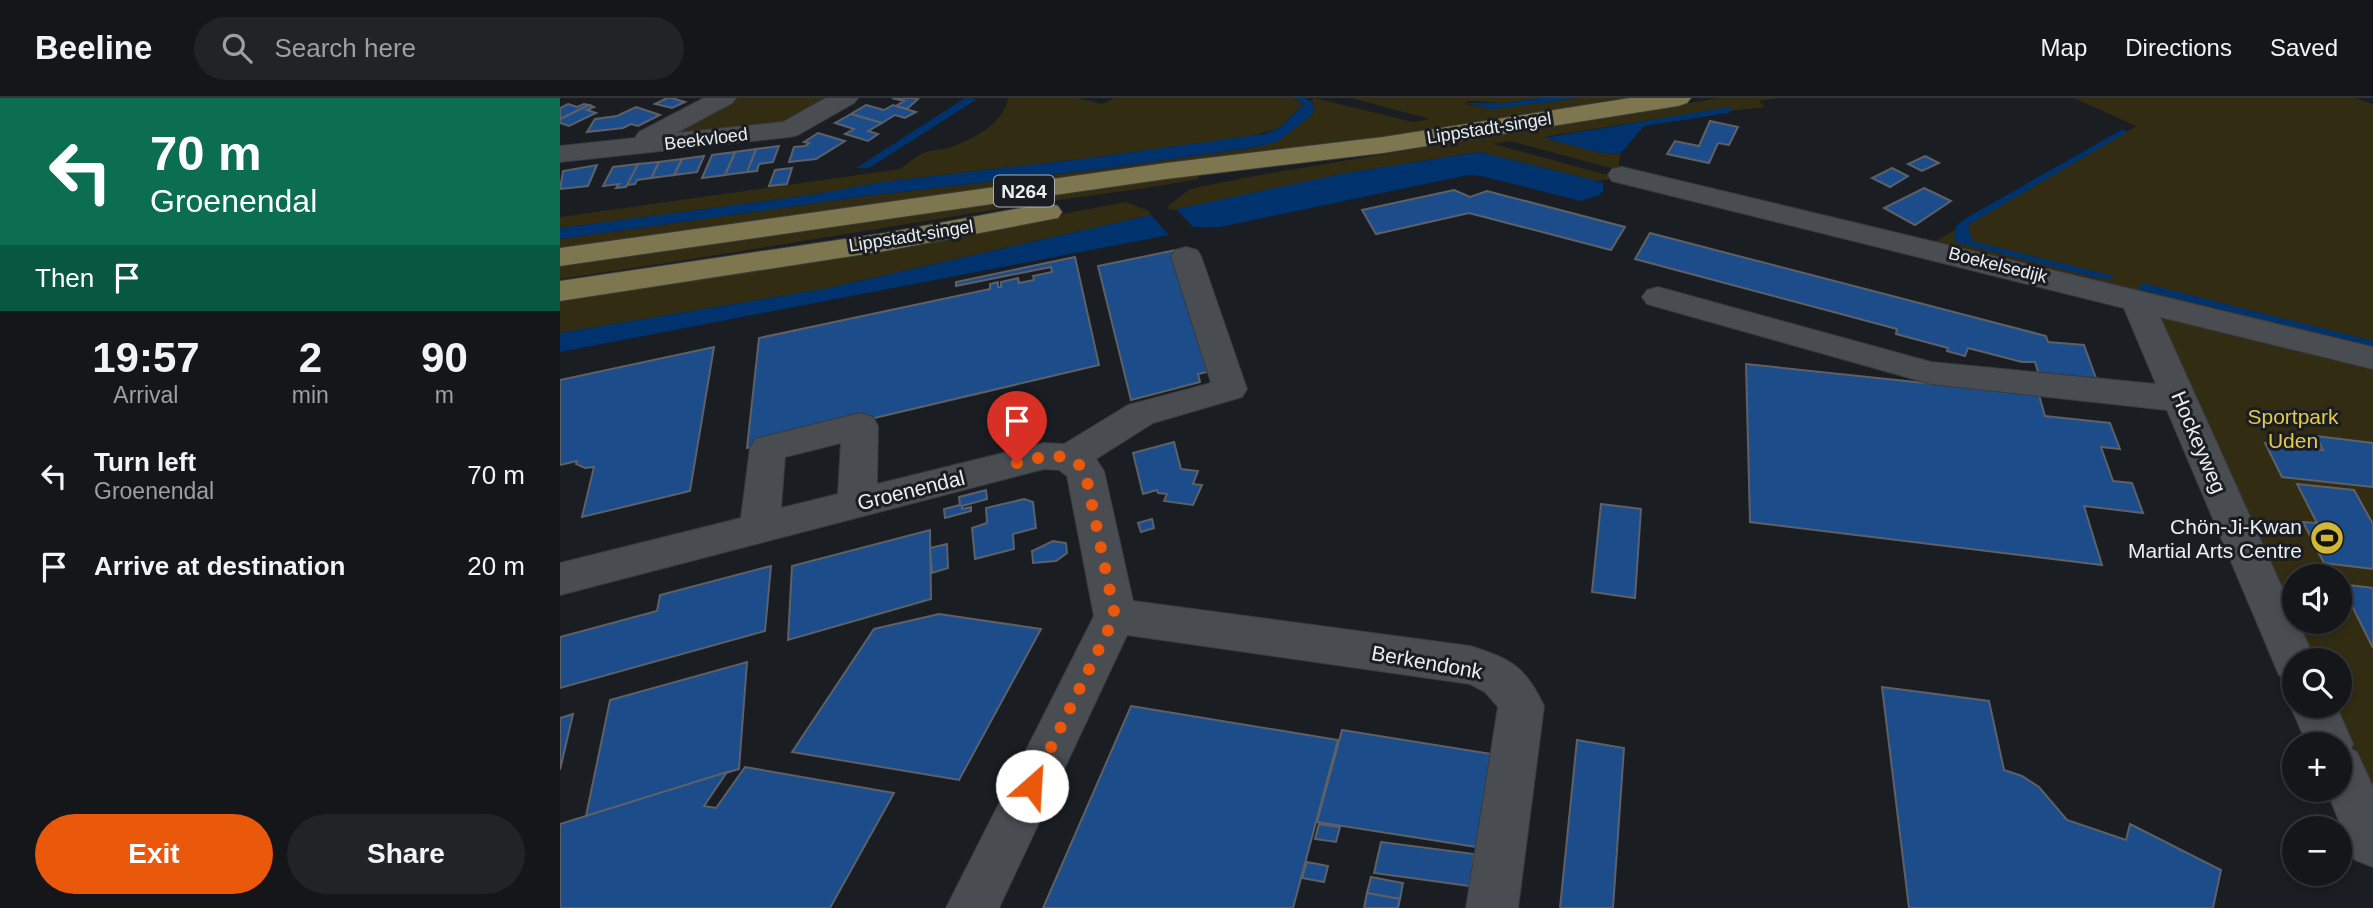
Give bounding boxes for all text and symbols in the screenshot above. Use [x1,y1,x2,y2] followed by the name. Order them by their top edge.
[194,17,684,80] search box
[35,29,152,66] text: Beeline
[218,29,256,67] icon: search
[274,33,416,63] text: Search here
[2041,34,2087,61] text: Map
[2125,34,2232,61] text: Directions
[2270,34,2338,61] text: Saved
[1425,108,1553,148] street label: Lippstadt-singel
[663,124,749,154] street label: Beekvloed
[35,126,126,217] icon: left
[150,126,262,180] text: 70 m
[994,176,1054,206] road number: N264
[150,183,317,219] text: Groenendal
[847,216,975,256] street label: Lippstadt-singel
[1947,243,2050,287] street label: Boekelsedijk
[108,259,146,297] icon: arrive
[35,263,94,293] text: Then
[92,334,200,381] text: 19:57
[299,334,322,381] text: 2
[421,334,468,381] text: 90
[113,382,178,408] text: Arrival
[292,382,329,408] text: min
[435,382,454,408] text: m
[2167,388,2231,496] street label: Hockeyweg
[987,391,1047,463] pin
[998,402,1036,440] icon: arrive
[2247,405,2339,452] park label: Sportpark Uden
[94,447,196,477] text: Turn left
[35,457,73,495] icon: left
[467,460,525,490] text: 70 m
[855,466,967,514] street label: Groenendal
[94,478,214,504] text: Groenendal
[2128,515,2302,562] place label: Chön-Ji-Kwan Martial Arts Centre
[2308,519,2346,557] sports icon: Chön-Ji-Kwan Martial Arts Centre
[35,548,73,586] icon: arrive
[94,551,345,581] text: Arrive at destination
[467,551,525,581] text: 20 m
[2282,564,2352,886] map controls
[2282,564,2352,634] button: sound
[1370,641,1485,683] street label: Berkendonk
[2282,648,2352,718] button: search
[2282,732,2352,802] button: +
[995,749,1069,823] position arrow
[35,814,273,894] button: Exit
[287,814,525,894] button: Share
[2282,816,2352,886] button: −

